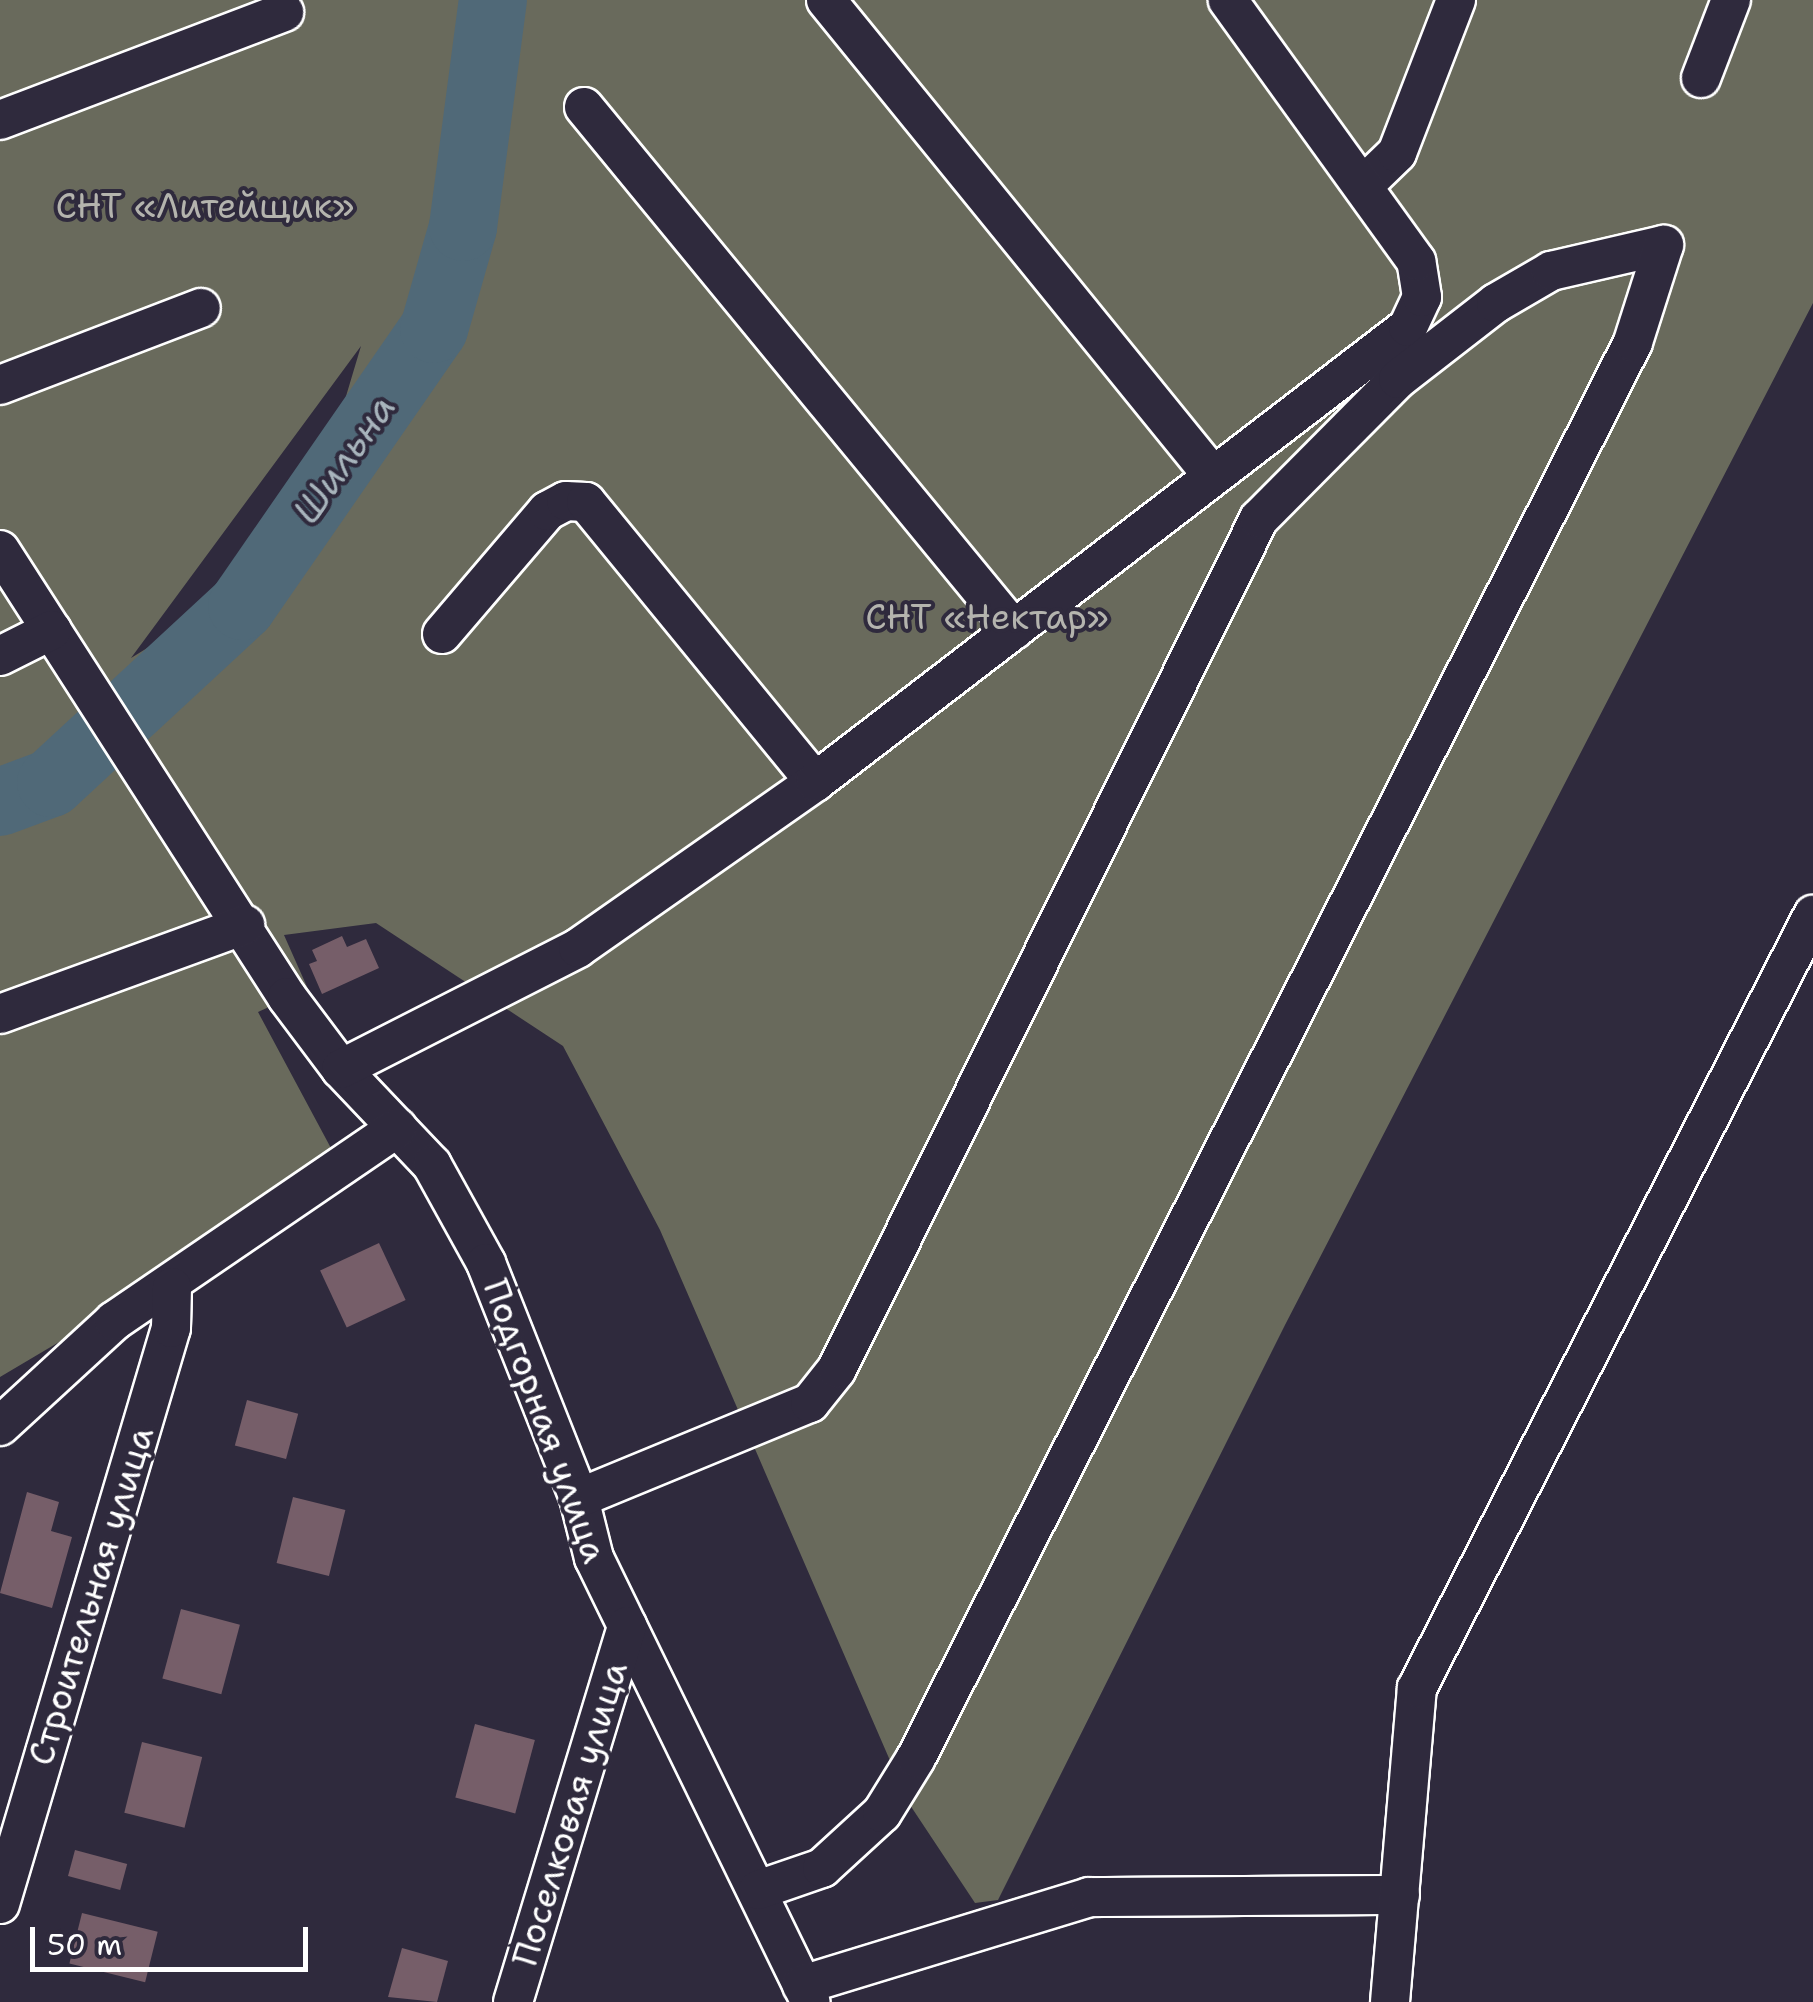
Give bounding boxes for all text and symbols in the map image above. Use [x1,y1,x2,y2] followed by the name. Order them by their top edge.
[56,185,354,227] park label: СНТ «Литейщик»
[283,386,405,532] water label: Шильна
[865,596,1109,638] park label: СНТ «Нектар»
[474,1273,616,1569] street label: Подгорная улица
[20,1422,162,1770] street label: Строительная улица
[504,1657,636,1971] street label: Поселковая улица
[35,1907,312,1969] scale bar
[47,1924,122,1965] text: 50 m

